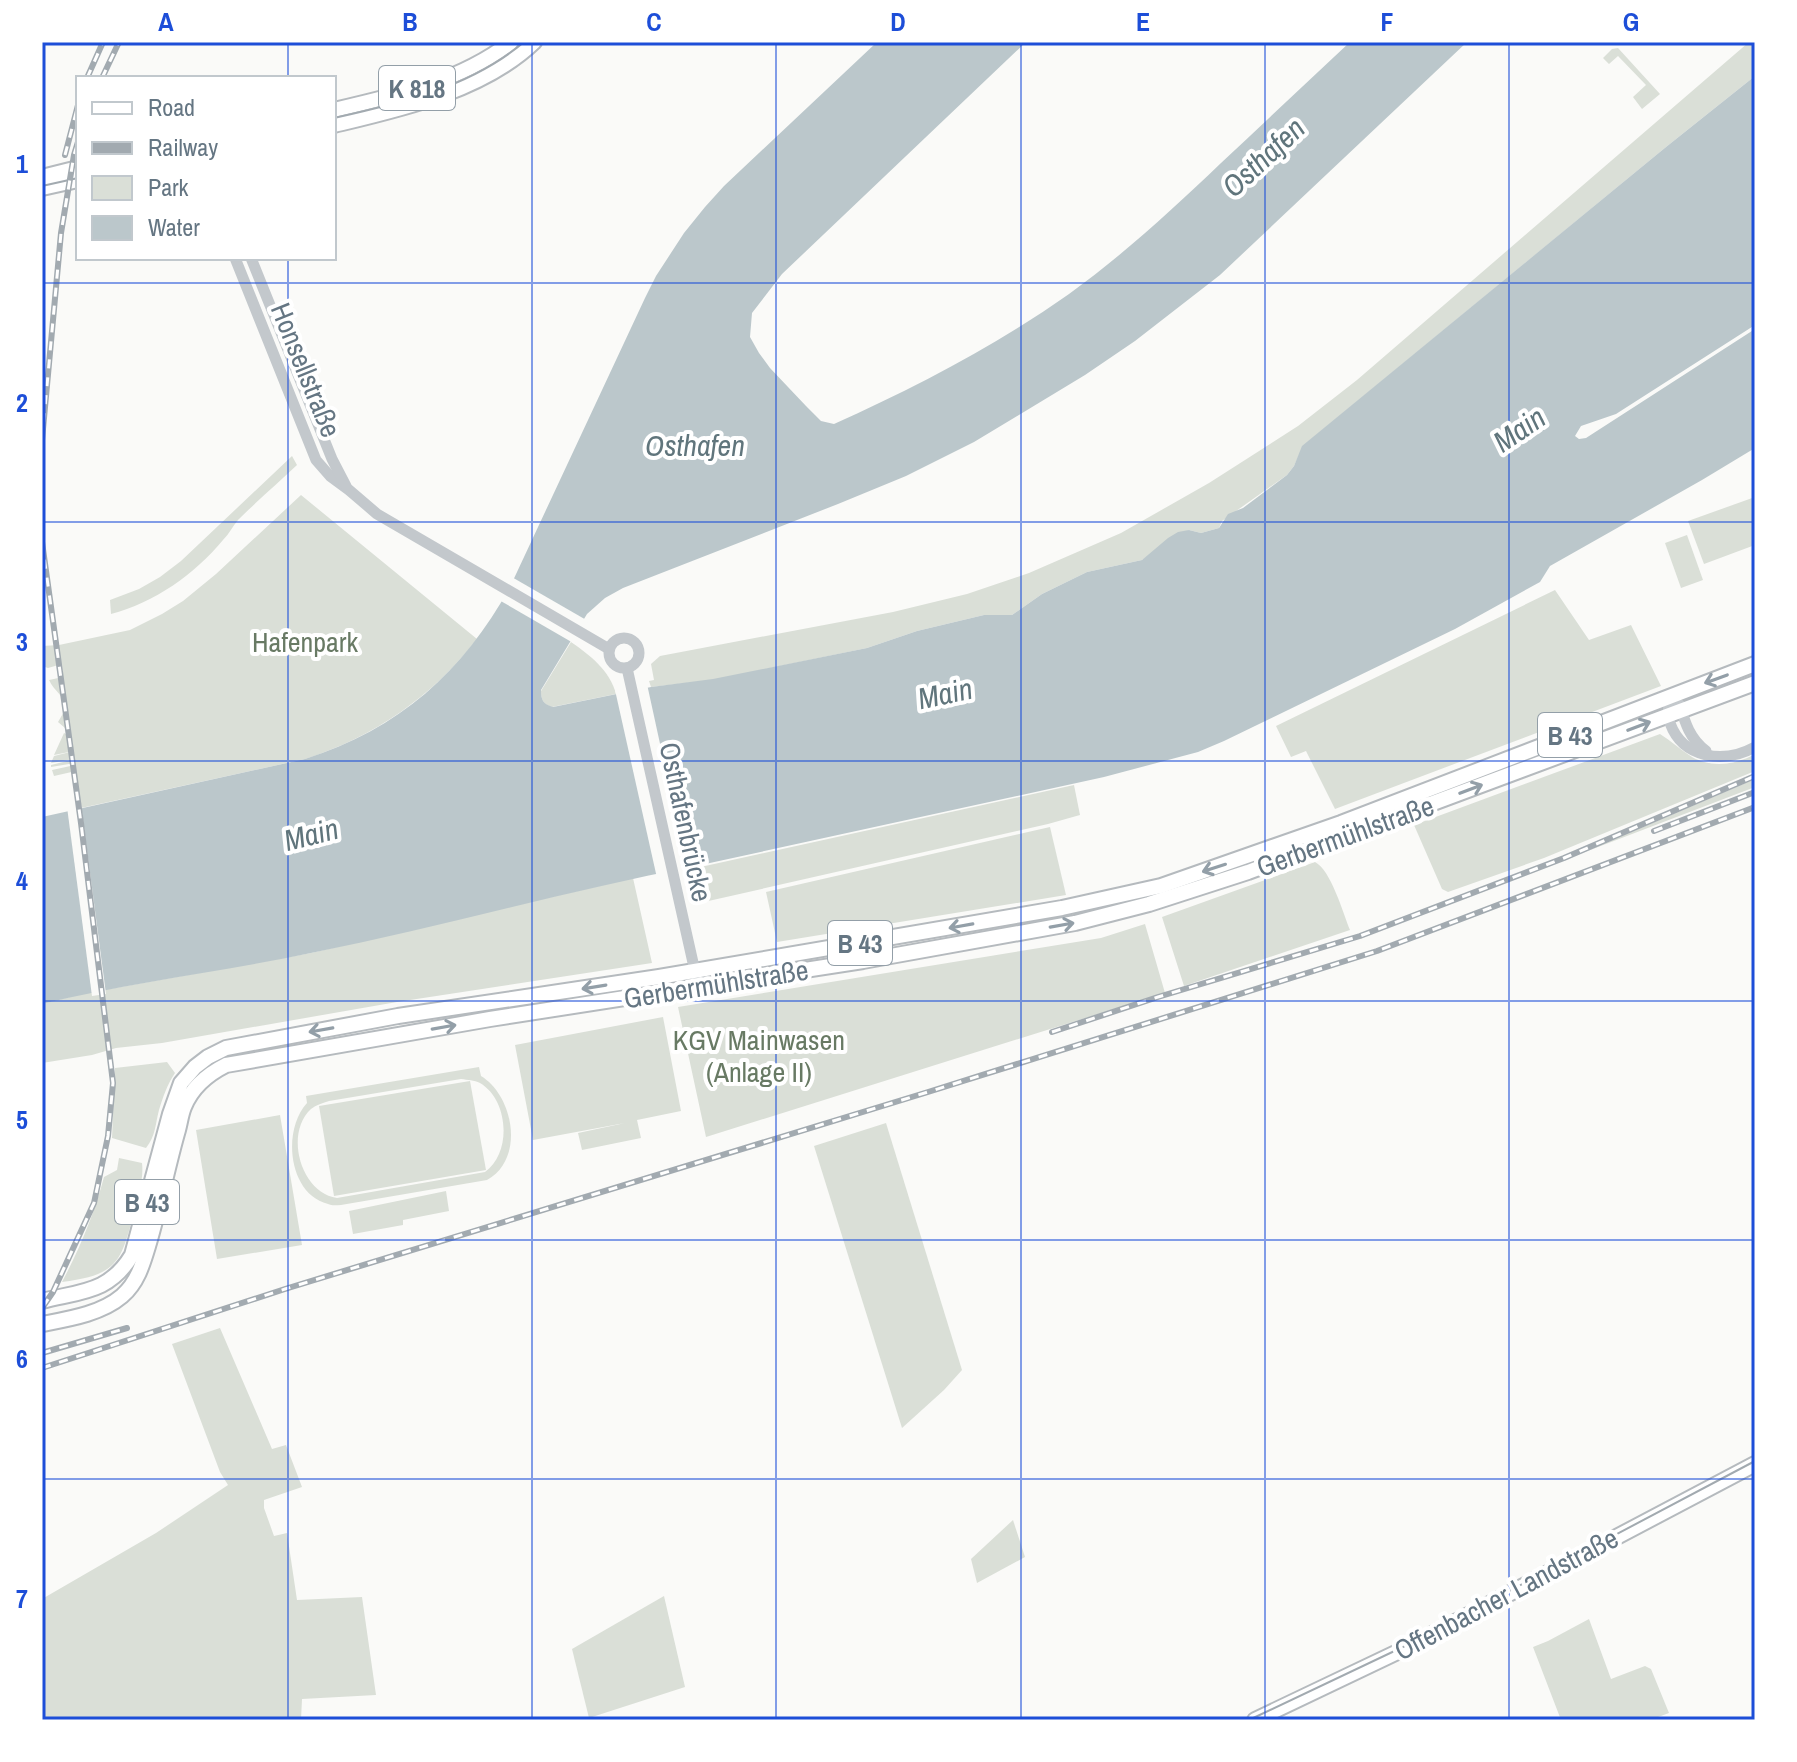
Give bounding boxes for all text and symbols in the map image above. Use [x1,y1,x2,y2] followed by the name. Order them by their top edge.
[158,4,174,39] text: A
[402,4,418,39] text: B
[646,4,662,39] text: C
[890,4,906,39] text: D
[1136,4,1150,39] text: E
[1380,4,1394,39] text: F
[1623,4,1639,39] text: G
[379,66,455,110] road number: K 818
[76,76,336,260] legend
[148,91,195,123] text: Road
[1213,108,1313,206] water label: Osthafen
[148,131,218,163] text: Railway
[16,146,28,181] text: 1
[148,171,189,203] text: Park
[148,211,200,243] text: Water
[262,297,350,443] street label: Honsellstraße
[16,385,28,420] text: 2
[1485,397,1553,461] water label: Main
[645,425,745,465] water label: Osthafen
[252,623,358,661] park label: Hafenpark
[16,624,28,659] text: 3
[914,668,976,718] water label: Main
[1704,673,1729,687] one-way arrow
[1538,713,1602,757] road number: B 43
[1626,718,1650,732] one-way arrow
[651,739,721,905] street label: Osthafenbrücke
[1458,781,1483,795] one-way arrow
[1251,786,1439,886] street label: Gerbermühlstraße
[280,808,342,860] water label: Main
[1202,862,1227,877] one-way arrow
[16,863,28,898] text: 4
[1049,916,1075,931] one-way arrow
[948,919,974,934] one-way arrow
[828,921,892,965] road number: B 43
[621,951,811,1017] street label: Gerbermühlstraße
[582,980,607,995] one-way arrow
[431,1019,457,1034] one-way arrow
[673,1021,845,1091] park label: KGV Mainwasen (Anlage II)
[309,1024,335,1039] one-way arrow
[16,1102,28,1137] text: 5
[115,1180,179,1224] road number: B 43
[16,1341,28,1376] text: 6
[1387,1519,1625,1669] street label: Offenbacher Landstraße
[16,1581,28,1616] text: 7

